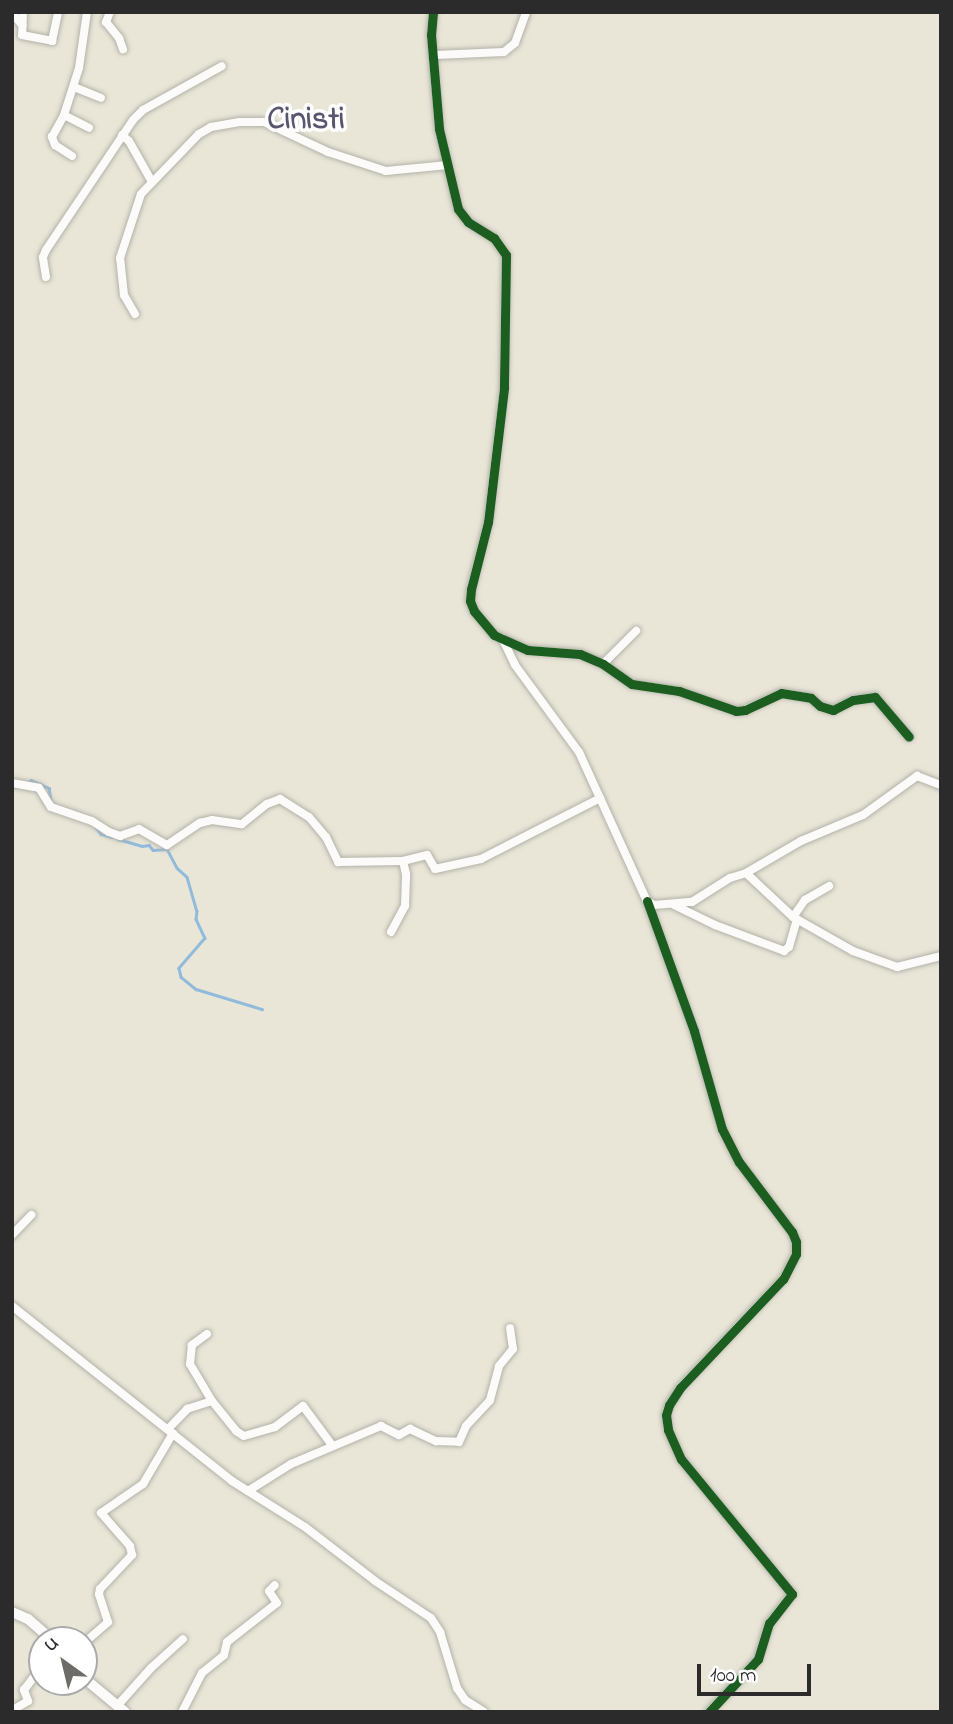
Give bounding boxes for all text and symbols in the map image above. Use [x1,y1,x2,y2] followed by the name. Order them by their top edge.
[267,102,345,140] district label: Cinisti
[28,1626,98,1696] north arrow
[40,1630,65,1659] text: U
[701,1650,815,1694] scale bar
[710,1661,756,1691] text: 100 m

